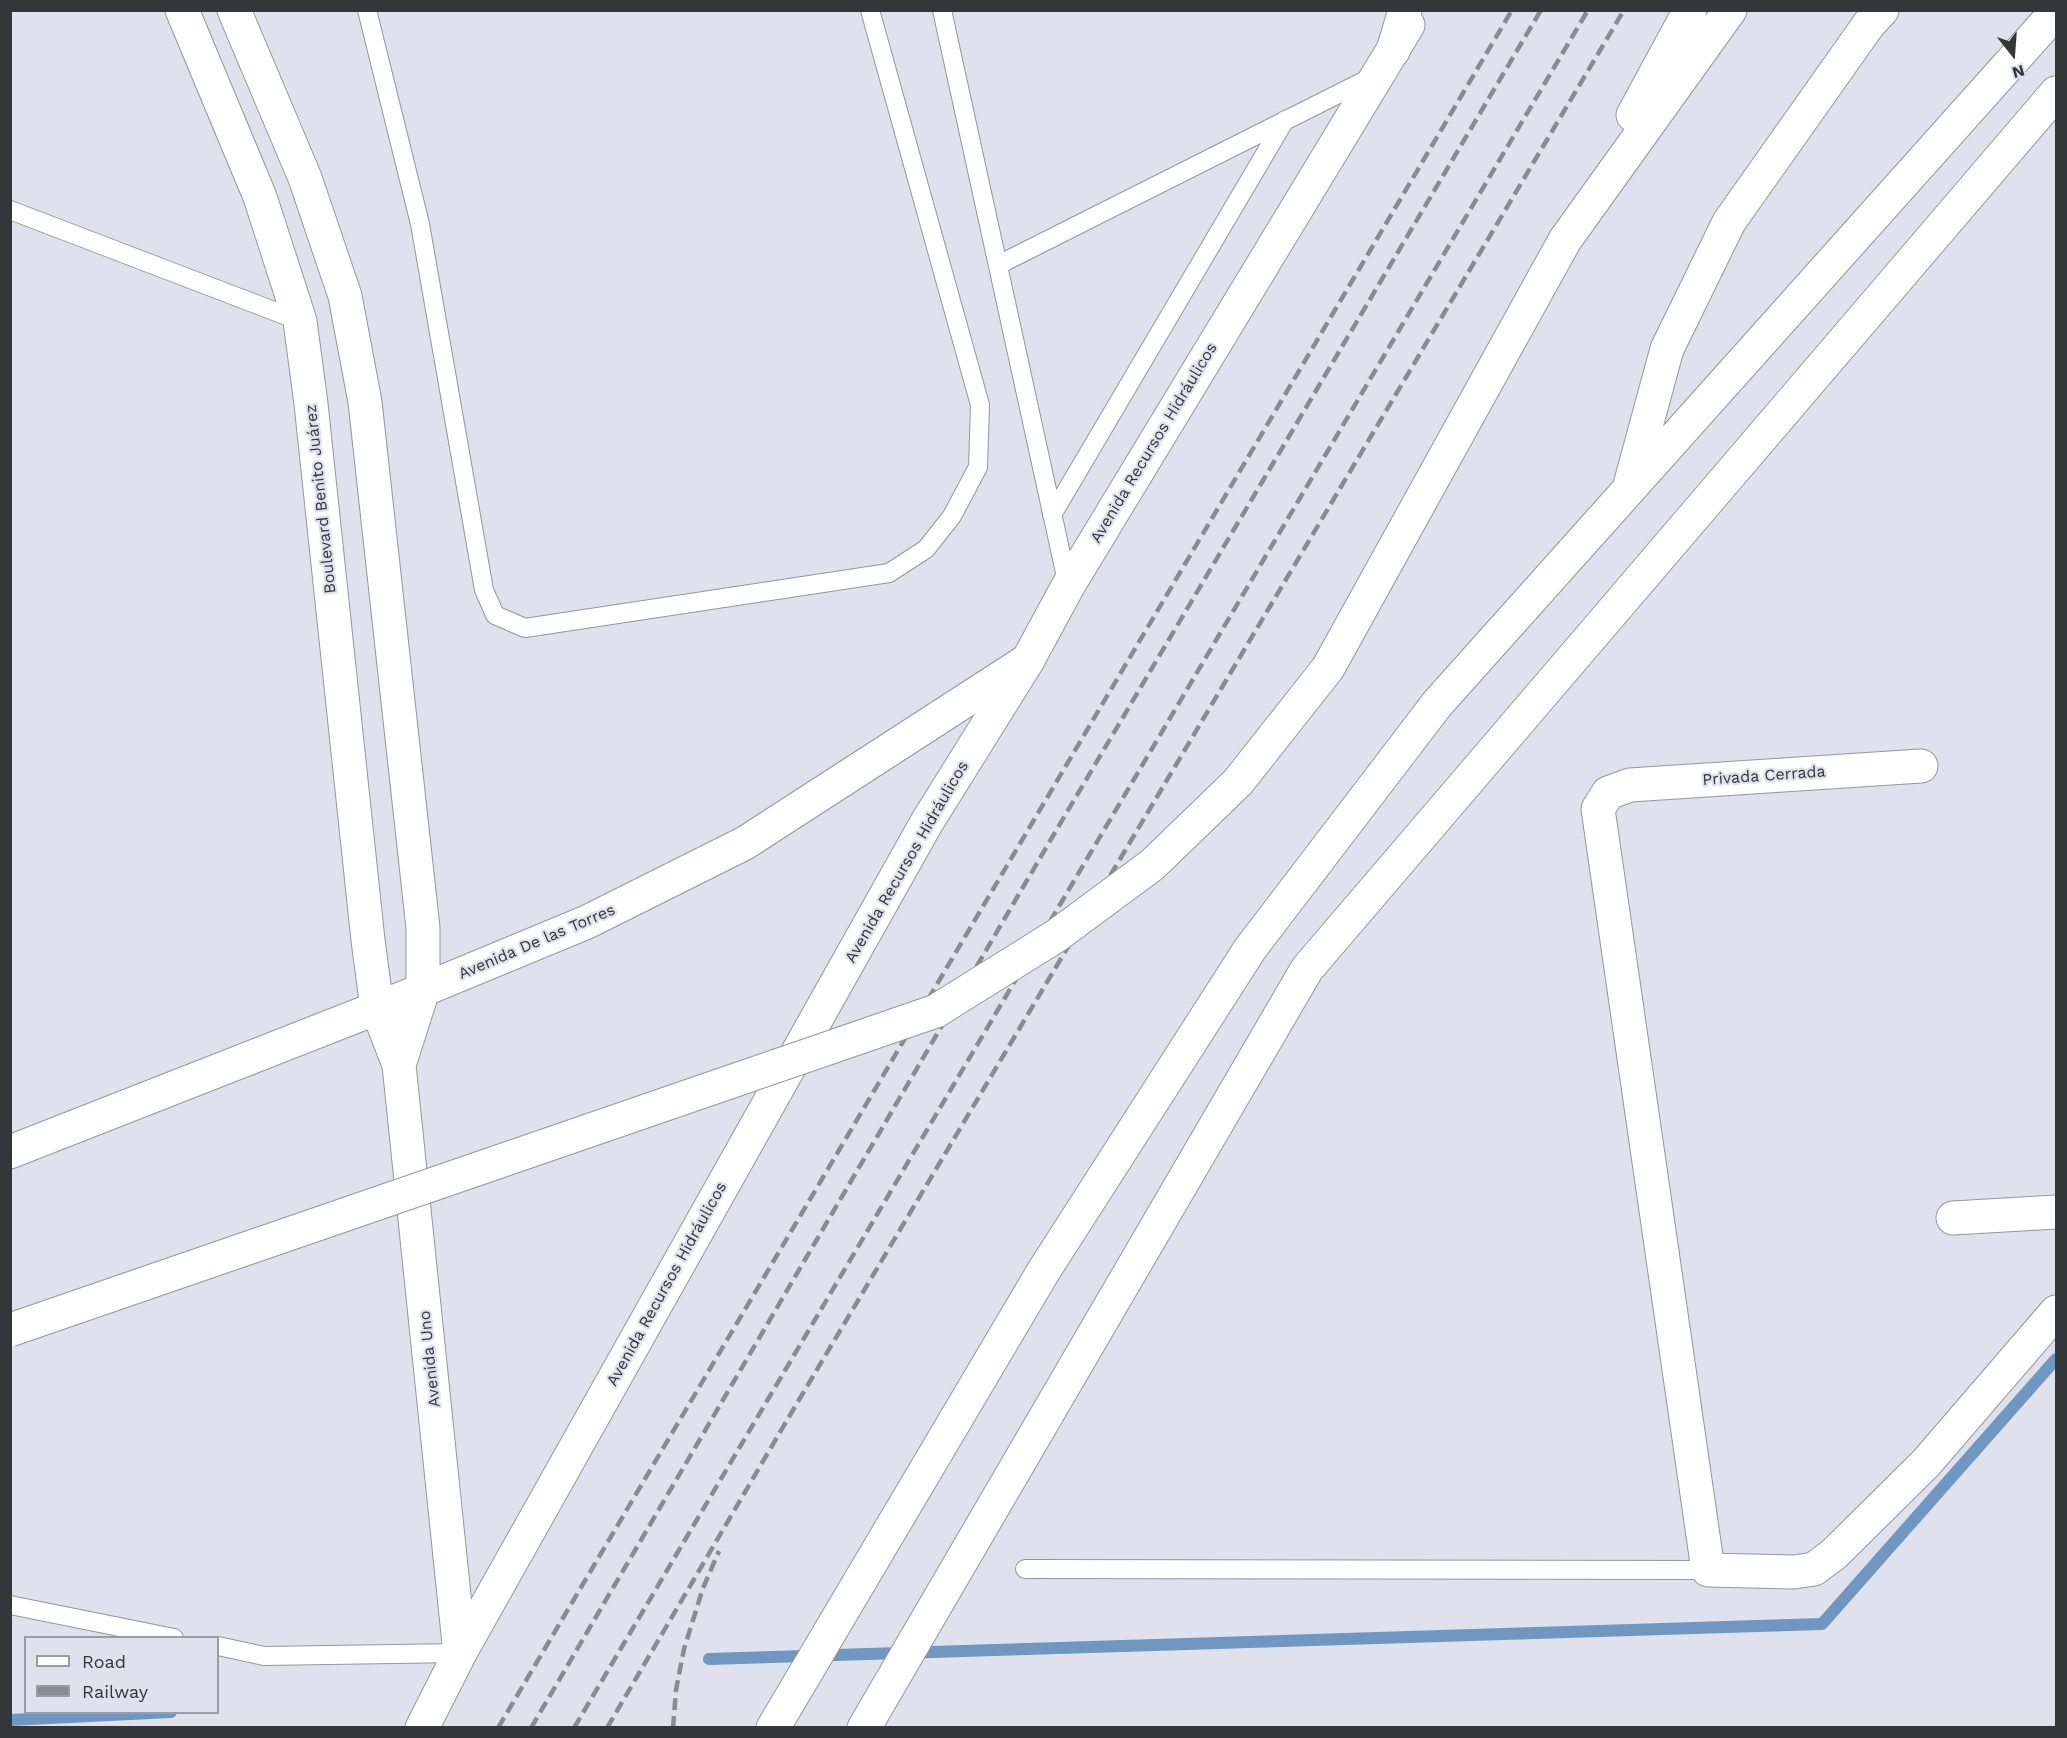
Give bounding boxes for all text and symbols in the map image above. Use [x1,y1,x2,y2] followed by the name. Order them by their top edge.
[1983,24,2043,84] north arrow
[2010,61,2027,83] text: N
[1086,339,1222,547] street label: Avenida Recursos Hidráulicos
[302,403,340,595] street label: Boulevard Benito Juárez
[841,758,973,966] street label: Avenida Recursos Hidráulicos
[1702,762,1826,790] street label: Privada Cerrada
[456,900,618,984] street label: Avenida De las Torres
[603,1179,731,1389] street label: Avenida Recursos Hidráulicos
[415,1310,445,1408] street label: Avenida Uno
[24,1636,219,1714] legend
[82,1651,126,1672] text: Road
[82,1681,148,1702] text: Railway

